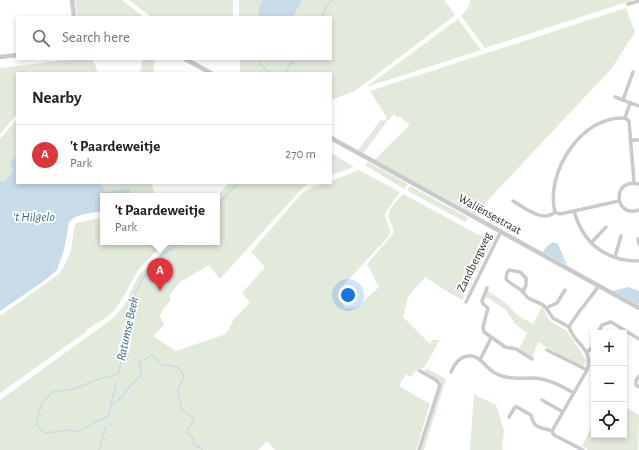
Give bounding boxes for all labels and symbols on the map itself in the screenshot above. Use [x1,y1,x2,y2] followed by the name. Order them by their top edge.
[456,192,524,236] street label: Waliënsestraat
[13,211,55,224] water label: 't Hilgelo
[454,230,494,294] street label: Zandbergweg
[147,258,173,291] pin: A
[338,285,358,305] your location
[115,296,141,362] water label: Ratumse Beek

